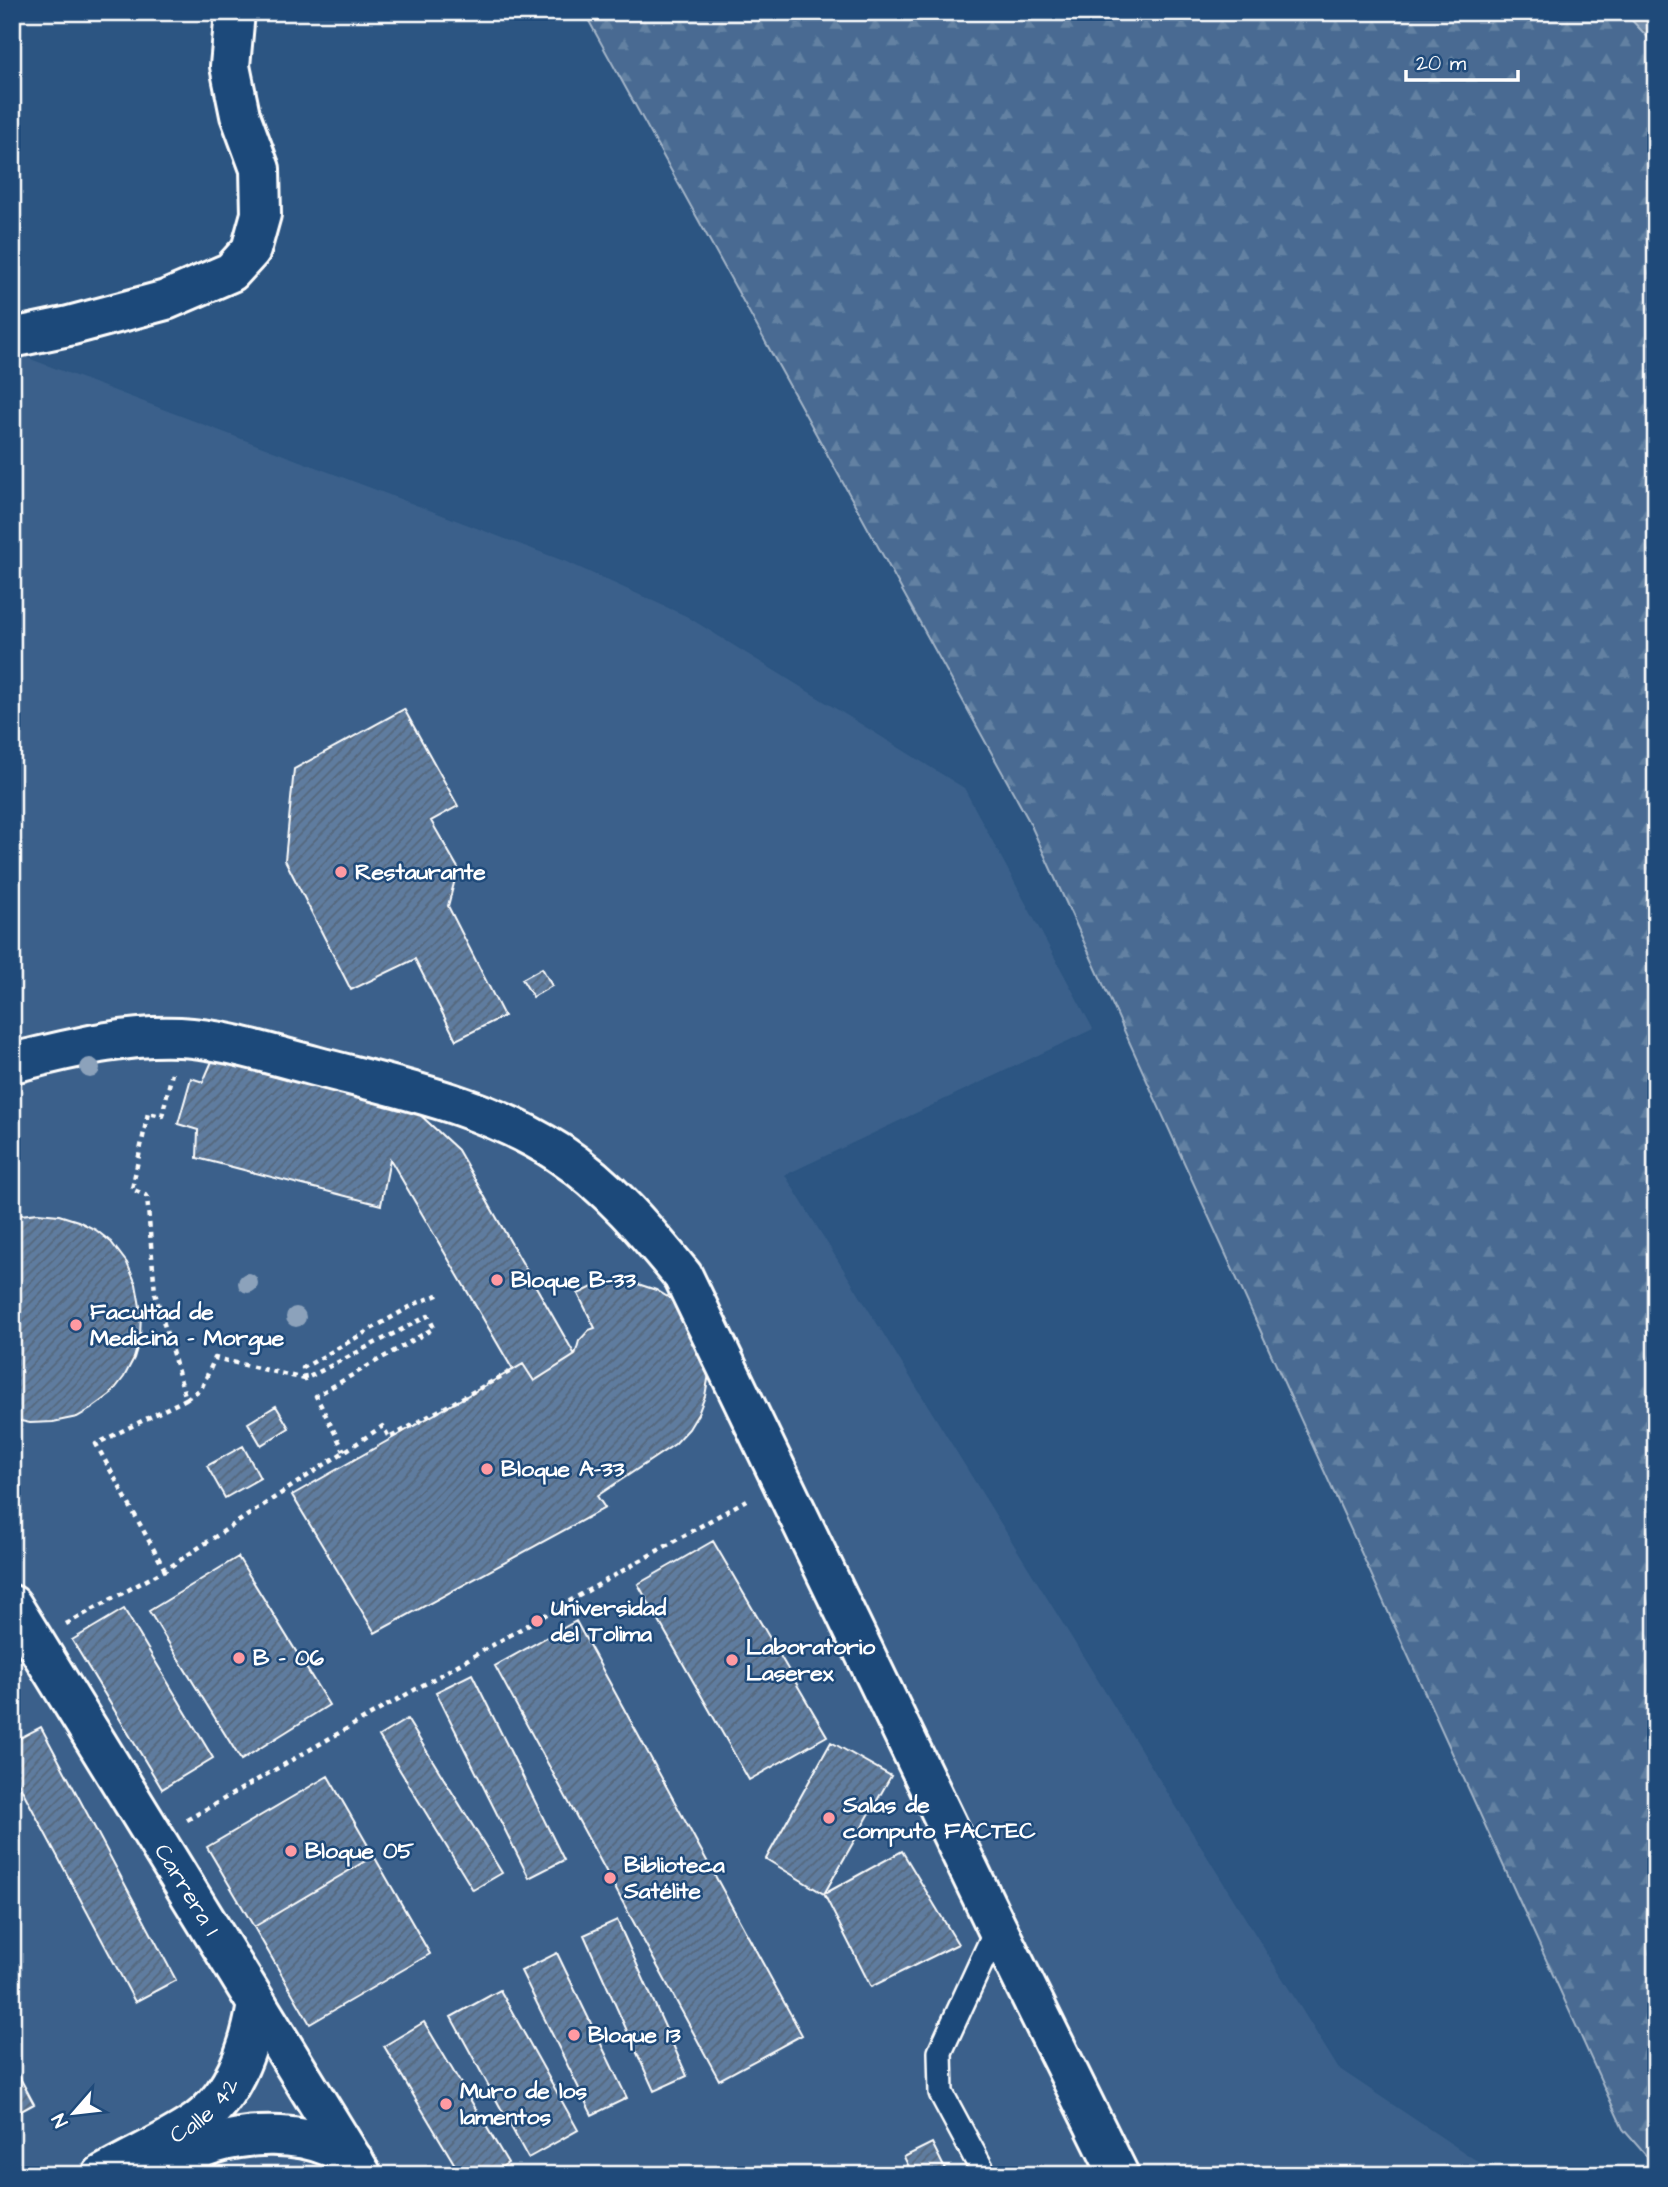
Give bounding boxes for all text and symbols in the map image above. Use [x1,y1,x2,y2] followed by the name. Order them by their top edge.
[1406,38,1518,82] scale bar
[1416,49,1467,78] text: 20 m
[355,856,486,888] place label: Restaurante
[333,864,349,880] marker: Restaurante
[511,1264,636,1296] place label: Bloque B-33
[489,1272,505,1288] marker: Bloque B-33
[90,1296,285,1355] place label: Facultad de Medicina - Morgue
[68,1317,84,1333] marker: Facultad de Medicina - Morgue
[501,1453,625,1485] place label: Bloque A-33
[479,1461,495,1477] marker: Bloque A-33
[550,1592,666,1650] place label: Universidad del Tolima
[529,1613,545,1629] marker: Universidad del Tolima
[746,1631,875,1689] place label: Laboratorio Laserex
[253,1642,324,1674] place label: B - 06
[231,1650,247,1666] marker: B - 06
[724,1652,740,1668] marker: Laboratorio Laserex
[842,1789,1036,1847] place label: Salas de computo FACTEC
[821,1810,837,1826] marker: Salas de computo FACTEC
[305,1835,415,1867] place label: Bloque 05
[146,1838,227,1942] street label: Carrera 1
[283,1843,299,1859] marker: Bloque 05
[623,1849,725,1907] place label: Biblioteca Satélite
[602,1870,618,1886] marker: Biblioteca Satélite
[588,2019,681,2051] place label: Bloque 13
[566,2027,582,2043] marker: Bloque 13
[164,2071,247,2151] street label: Calle 42
[460,2075,588,2133] place label: Muro de los lamentos
[38,2078,108,2148] north arrow
[438,2096,454,2112] marker: Muro de los lamentos
[46,2109,75,2132] text: N

